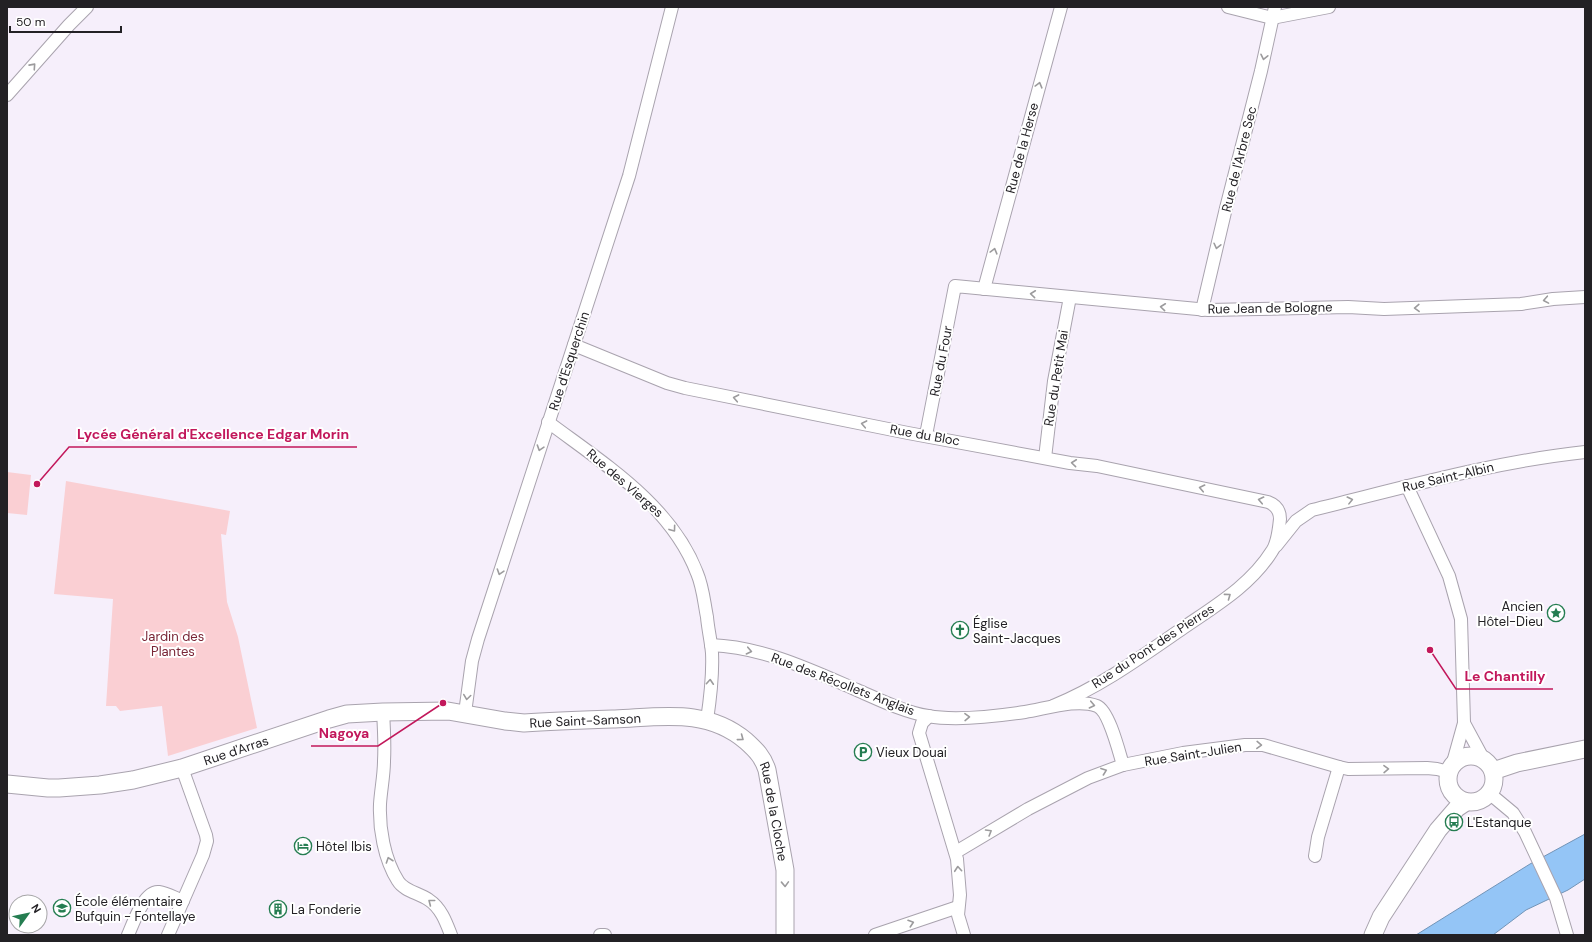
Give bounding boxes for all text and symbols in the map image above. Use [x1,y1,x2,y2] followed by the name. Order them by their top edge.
[10,8,121,34] scale bar
[16,14,45,30] text: 50 m
[1261,53,1269,60] one-way arrow
[28,63,35,70] one-way arrow
[1034,82,1043,89] one-way arrow
[1002,101,1042,195] street label: Rue de la Herse
[1218,104,1260,214] street label: Rue de l'Arbre Sec
[1213,243,1221,249] one-way arrow
[989,248,998,255] one-way arrow
[1030,290,1036,299] one-way arrow
[1543,295,1549,304] one-way arrow
[1207,298,1333,318] street label: Rue Jean de Bologne
[1160,302,1166,311] one-way arrow
[1414,303,1420,312] one-way arrow
[545,309,593,413] street label: Rue d'Esquerchin
[926,324,956,398] street label: Rue du Four
[1040,329,1072,427] street label: Rue du Petit Mai
[733,395,740,403] one-way arrow
[861,420,867,428] one-way arrow
[889,420,961,450] street label: Rue du Bloc
[69,421,357,447] callout: Lycée Général d'Excellence Edgar Morin
[77,425,349,443] text: Lycée Général d'Excellence Edgar Morin
[536,444,545,451] one-way arrow
[583,445,667,521] street label: Rue des Vierges
[1401,458,1495,496] street label: Rue Saint-Albin
[1071,459,1077,468] one-way arrow
[1199,484,1205,492] one-way arrow
[1258,497,1264,505] one-way arrow
[1347,497,1353,505] one-way arrow
[668,524,675,531] one-way arrow
[496,568,504,575] one-way arrow
[1224,593,1231,601] one-way arrow
[1478,598,1543,630] place label: Ancien Hôtel-Dieu
[1088,600,1218,692] street label: Rue du Pont des Pierres
[1546,603,1566,623] place icon: Ancien Hôtel-Dieu
[973,614,1061,647] place label: Église Saint-Jacques
[950,620,970,640] church icon: Église Saint-Jacques
[142,628,204,660] park label: Jardin des Plantes
[746,646,752,654] one-way arrow
[769,649,917,719] street label: Rue des Récollets Anglais
[1456,663,1553,689] callout: Le Chantilly
[1465,667,1546,685] text: Le Chantilly
[706,679,715,685] one-way arrow
[463,694,472,700] one-way arrow
[1089,701,1095,709] one-way arrow
[529,709,641,731] street label: Rue Saint-Samson
[964,713,970,721] one-way arrow
[311,720,378,746] callout: Nagoya
[319,724,369,742] text: Nagoya
[201,731,271,769] street label: Rue d'Arras
[737,733,744,740] one-way arrow
[1143,738,1243,770] street label: Rue Saint-Julien
[1256,741,1262,749] one-way arrow
[853,742,873,762] parking icon: Vieux Douai
[876,744,947,761] place label: Vieux Douai
[756,759,792,862] street label: Rue de la Cloche
[1383,765,1389,773] one-way arrow
[1100,768,1107,776] one-way arrow
[1444,812,1464,832] bus stop icon: L'Estanque
[1467,814,1531,831] place label: L'Estanque
[985,829,992,837] one-way arrow
[293,836,313,856] hotel icon: Hôtel Ibis
[316,838,372,855] place label: Hôtel Ibis
[385,856,393,863] one-way arrow
[954,866,963,872] one-way arrow
[781,881,789,887] one-way arrow
[75,892,195,925] place label: École élémentaire Bufquin - Fontellaye
[8,894,48,934] north arrow
[52,898,72,918] school or university icon: École élémentaire Bufquin - Fontellaye
[268,899,288,919] building icon: La Fonderie
[429,900,436,907] one-way arrow
[28,901,44,916] text: N
[291,901,361,918] place label: La Fonderie
[908,919,915,927] one-way arrow

